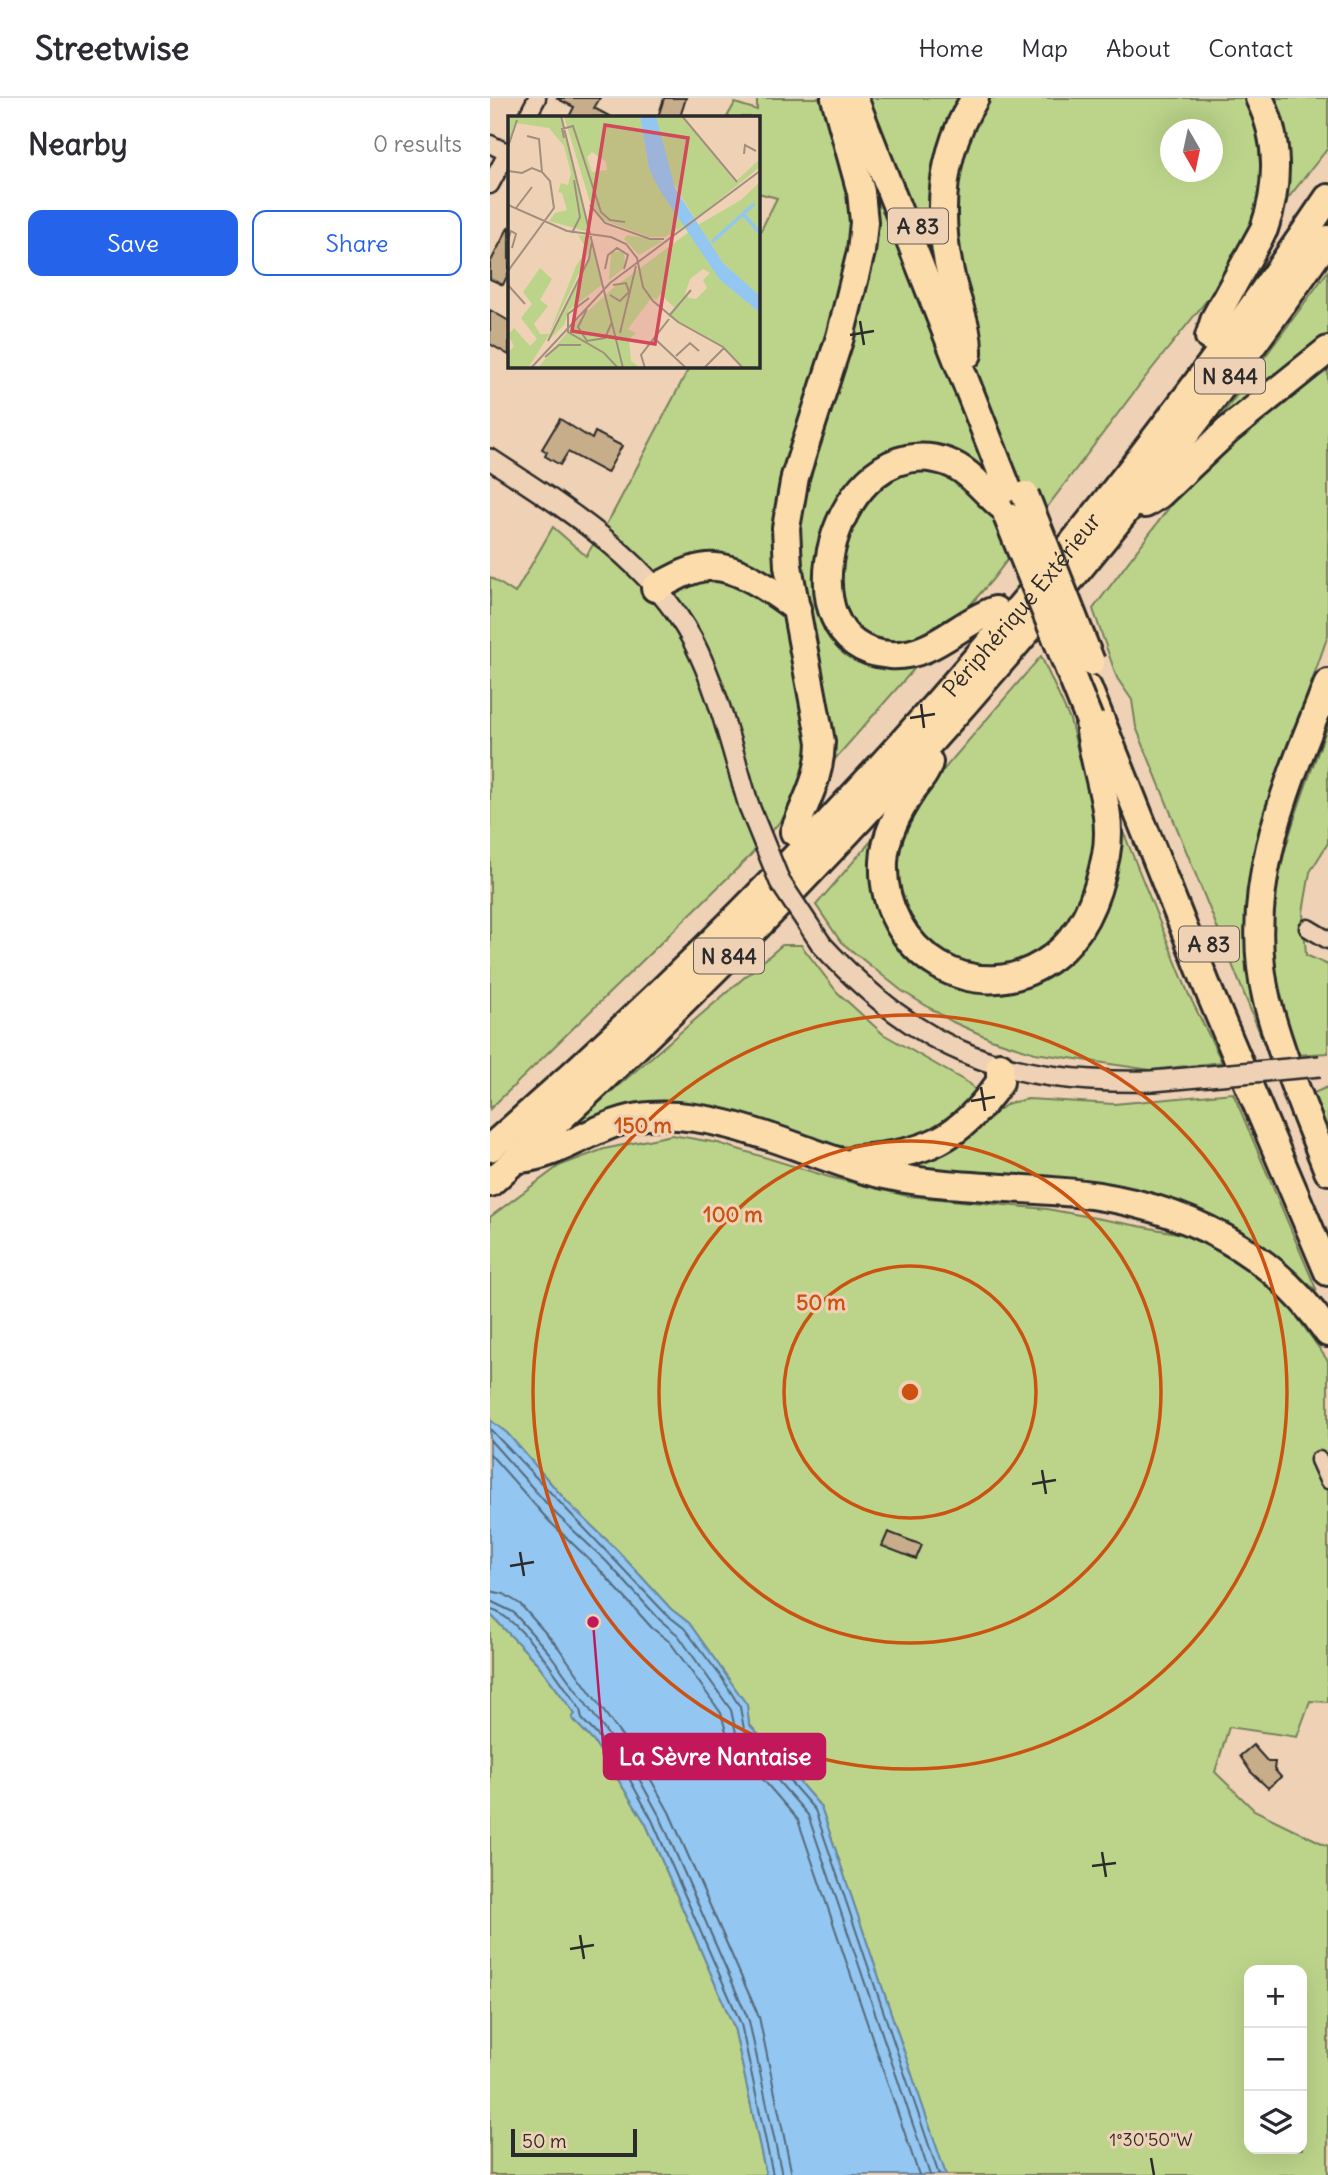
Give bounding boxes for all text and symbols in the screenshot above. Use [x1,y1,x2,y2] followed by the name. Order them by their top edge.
[35,27,189,69] text: Streetwise
[919,33,983,63] text: Home
[1021,33,1068,63] text: Map
[1106,33,1170,63] text: About
[1208,33,1293,63] text: Contact
[508,116,760,368] inset map
[1160,119,1223,182] north arrow
[28,125,128,163] text: Nearby
[373,129,462,158] text: 0 results
[888,208,948,244] road number: A 83
[28,210,238,276] button: Save
[252,210,462,276] button: Share
[1195,358,1265,394] road number: N 844
[936,506,1107,702] street label: Périphérique Extérieur
[1179,926,1239,962] road number: A 83
[694,938,764,974] road number: N 844
[614,1112,672,1139] text: 150 m
[703,1201,763,1228] text: 100 m
[796,1289,846,1316] text: 50 m
[898,1380,922,1404] centre of rings
[604,1734,825,1779] callout: La Sèvre Nantaise
[619,1741,811,1771] text: La Sèvre Nantaise
[1244,1965,1307,2154] map controls
[1244,1965,1307,2028] button: +
[1244,2028,1307,2091] button: −
[1244,2091,1307,2154] button: layers
[511,2126,637,2158] scale bar
[1109,2128,1193,2151] text: 1°30'50"W
[522,2129,567,2153] text: 50 m

